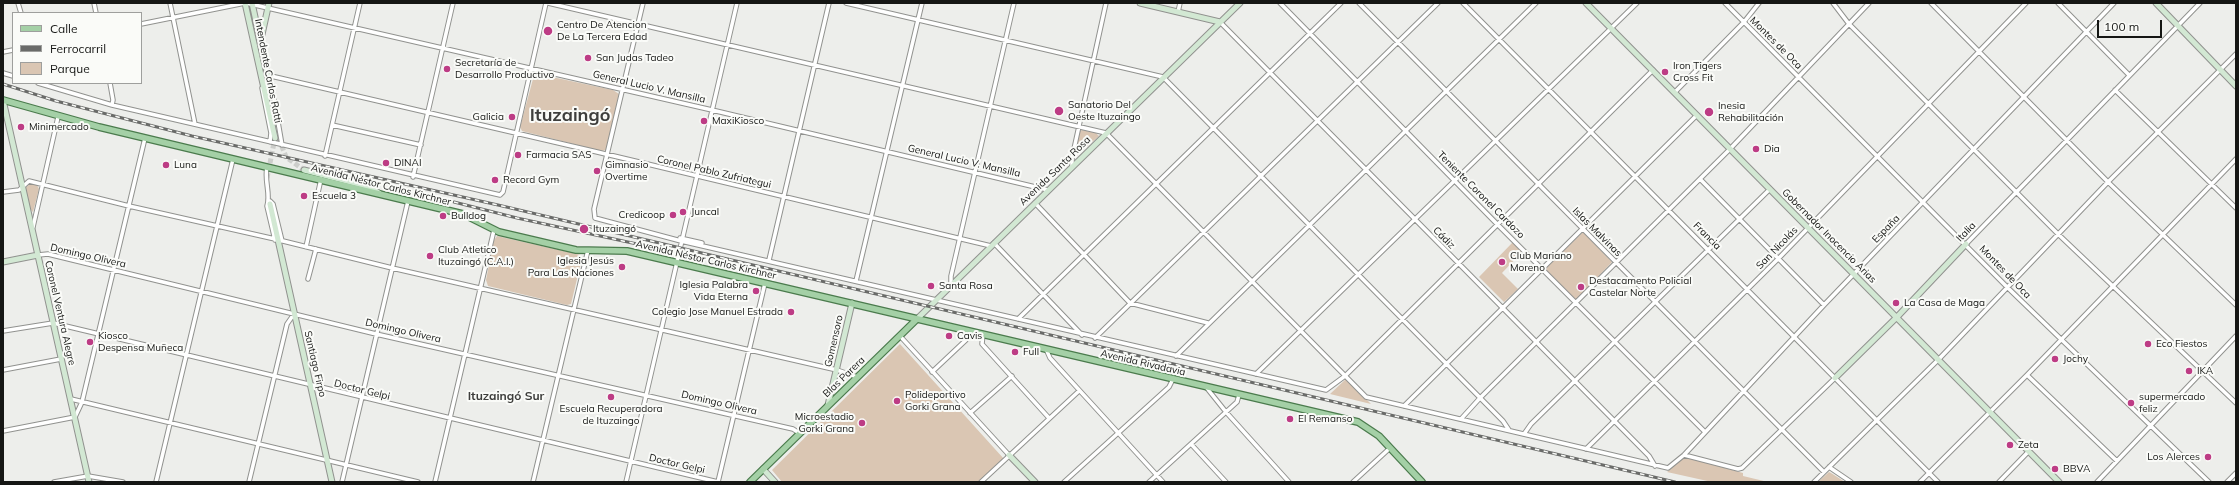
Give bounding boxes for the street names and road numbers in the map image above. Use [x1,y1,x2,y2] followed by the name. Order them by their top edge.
[1747,14,1805,72] street label: Montes de Oca
[252,18,284,124] street label: Intendente Carlos Ratti
[591,68,707,106] street label: General Lucio V. Mansilla
[1017,134,1093,208] street label: Avenida Santa Rosa
[906,142,1022,180] street label: General Lucio V. Mansilla
[1435,149,1527,241] street label: Teniente Coronel Cardozo
[656,153,772,191] street label: Coronel Pablo Zufriategui
[310,162,452,208] street label: Avenida Néstor Carlos Kirchner
[1779,186,1879,286] street label: Gobernador Inocencio Arias
[1570,205,1624,259] street label: Islas Malvinas
[1870,212,1902,246] street label: España
[1691,220,1723,252] street label: Francia
[1954,220,1978,244] street label: Italia
[1430,224,1458,252] street label: Cádiz
[1754,224,1800,272] street label: San Nicolás
[635,238,777,282] street label: Avenida Néstor Carlos Kirchner
[49,241,127,271] street label: Domingo Olivera
[1977,243,2033,301] street label: Montes de Oca
[42,259,78,367] street label: Coronel Ventura Alegre
[822,314,846,368] street label: Gomensoro
[364,316,442,346] street label: Domingo Olivera
[302,330,328,398] street label: Santiago Firpo
[1099,347,1187,379] street label: Avenida Rivadavia
[821,354,867,400] street label: Blas Parera
[333,377,391,403] street label: Doctor Gelpi
[680,388,758,418] street label: Domingo Olivera
[648,452,706,476] street label: Doctor Gelpi

